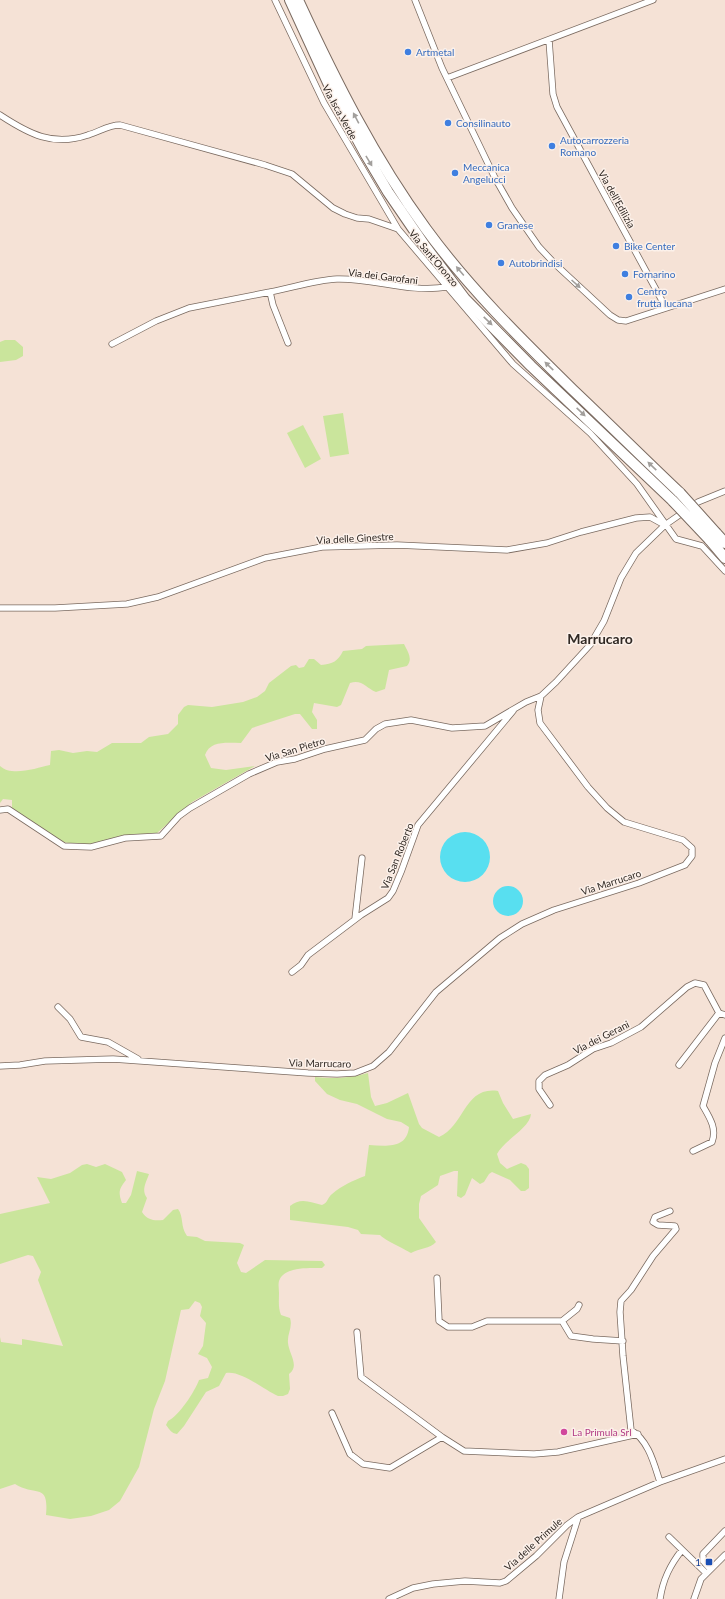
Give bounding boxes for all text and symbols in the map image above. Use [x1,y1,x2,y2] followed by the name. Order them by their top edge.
[416,46,454,58] place label: Artmetal
[403,47,413,57] marker: Artmetal
[320,82,360,142] street label: Via Isca Verde
[352,112,359,123] one-way arrow
[456,117,511,129] place label: Consilinauto
[443,118,453,128] marker: Consilinauto
[560,134,629,158] place label: Autocarrozzeria Romano
[547,141,557,151] marker: Autocarrozzeria Romano
[366,155,373,167] one-way arrow
[463,161,510,185] place label: Meccanica Angelucci
[450,168,460,178] marker: Meccanica Angelucci
[596,168,638,230] street label: Via dell'Edilizia
[497,219,533,231] place label: Granese
[484,220,494,230] marker: Granese
[407,227,462,289] street label: Via Sant'Oronzo
[624,240,676,252] place label: Bike Center
[611,241,621,251] marker: Bike Center
[509,257,562,269] place label: Autobrindisi
[496,258,506,268] marker: Autobrindisi
[347,266,419,286] street label: Via dei Garofani
[455,266,464,277] one-way arrow
[633,268,676,280] place label: Fornarino
[620,269,630,279] marker: Fornarino
[571,280,582,289] one-way arrow
[637,285,692,309] place label: Centro frutta lucana
[624,292,634,302] marker: Centro frutta lucana
[483,316,493,326] one-way arrow
[544,362,553,371] one-way arrow
[576,407,585,416] one-way arrow
[647,461,657,471] one-way arrow
[316,530,394,546] street label: Via delle Ginestre
[567,630,633,647] district label: Marrucaro
[264,734,326,764] street label: Via San Pietro
[378,821,416,891] street label: Via San Roberto
[579,867,643,897] street label: Via Marrucaro
[571,1018,631,1056] street label: Via dei Gerani
[289,1056,352,1070] street label: Via Marrucaro
[572,1426,632,1438] place label: La Primula Srl
[559,1427,569,1437] marker: La Primula Srl
[502,1515,564,1573] street label: Via delle Primule
[695,1556,701,1568] place label: 1
[704,1557,714,1567] marker: 1

